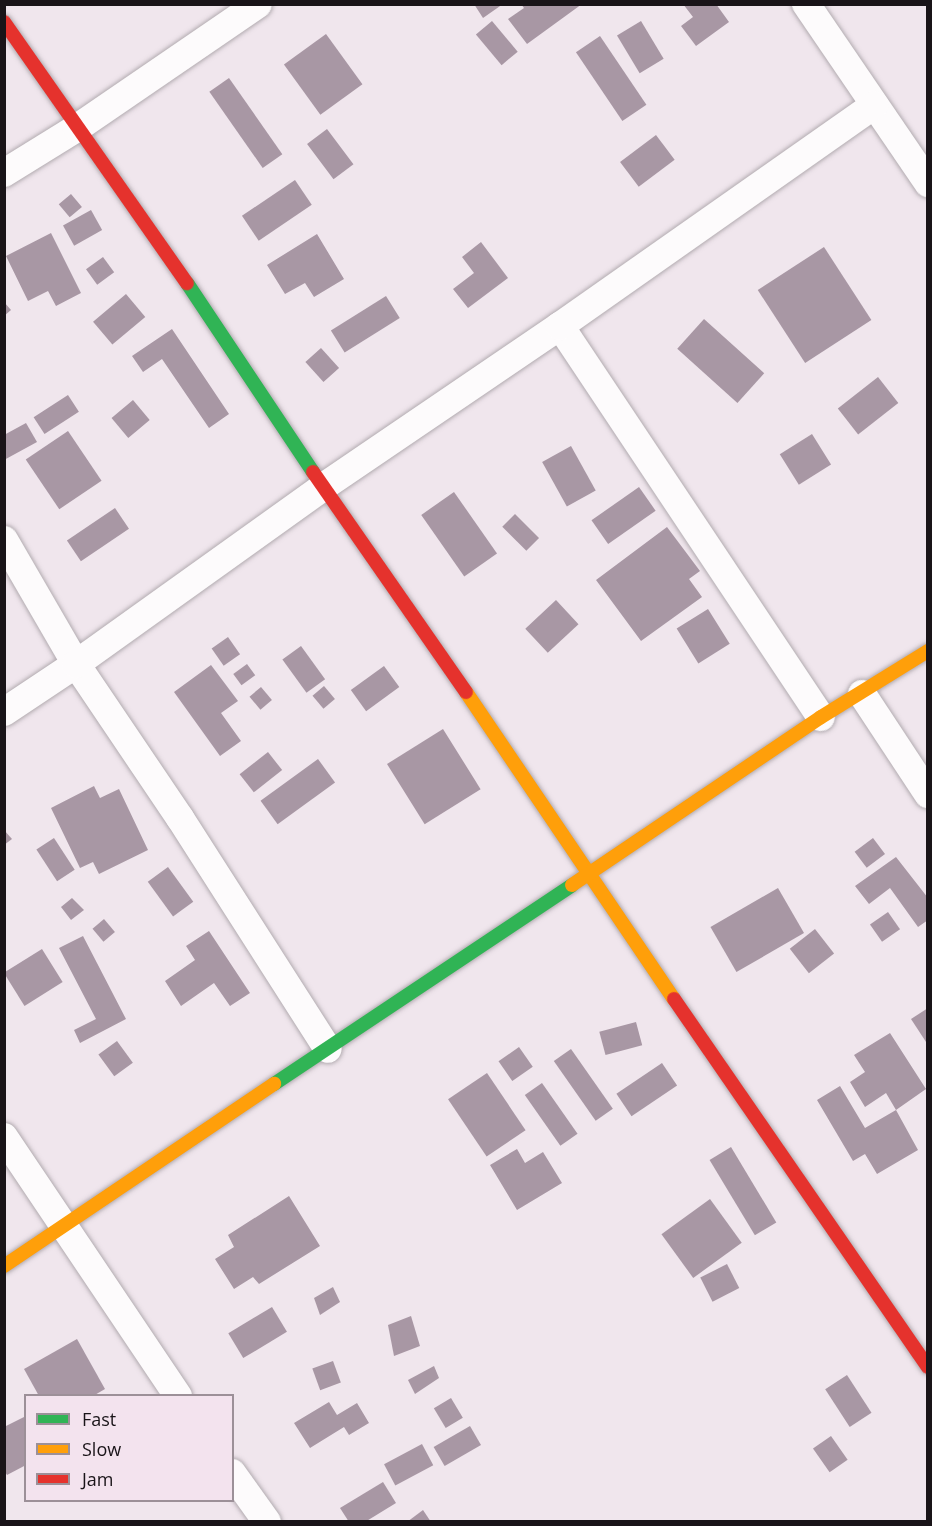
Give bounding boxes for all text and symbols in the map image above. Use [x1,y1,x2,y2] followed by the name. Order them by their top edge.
[24,1394,234,1502] legend
[82,1407,116,1431] text: Fast
[82,1437,121,1461] text: Slow
[82,1467,114,1491] text: Jam

